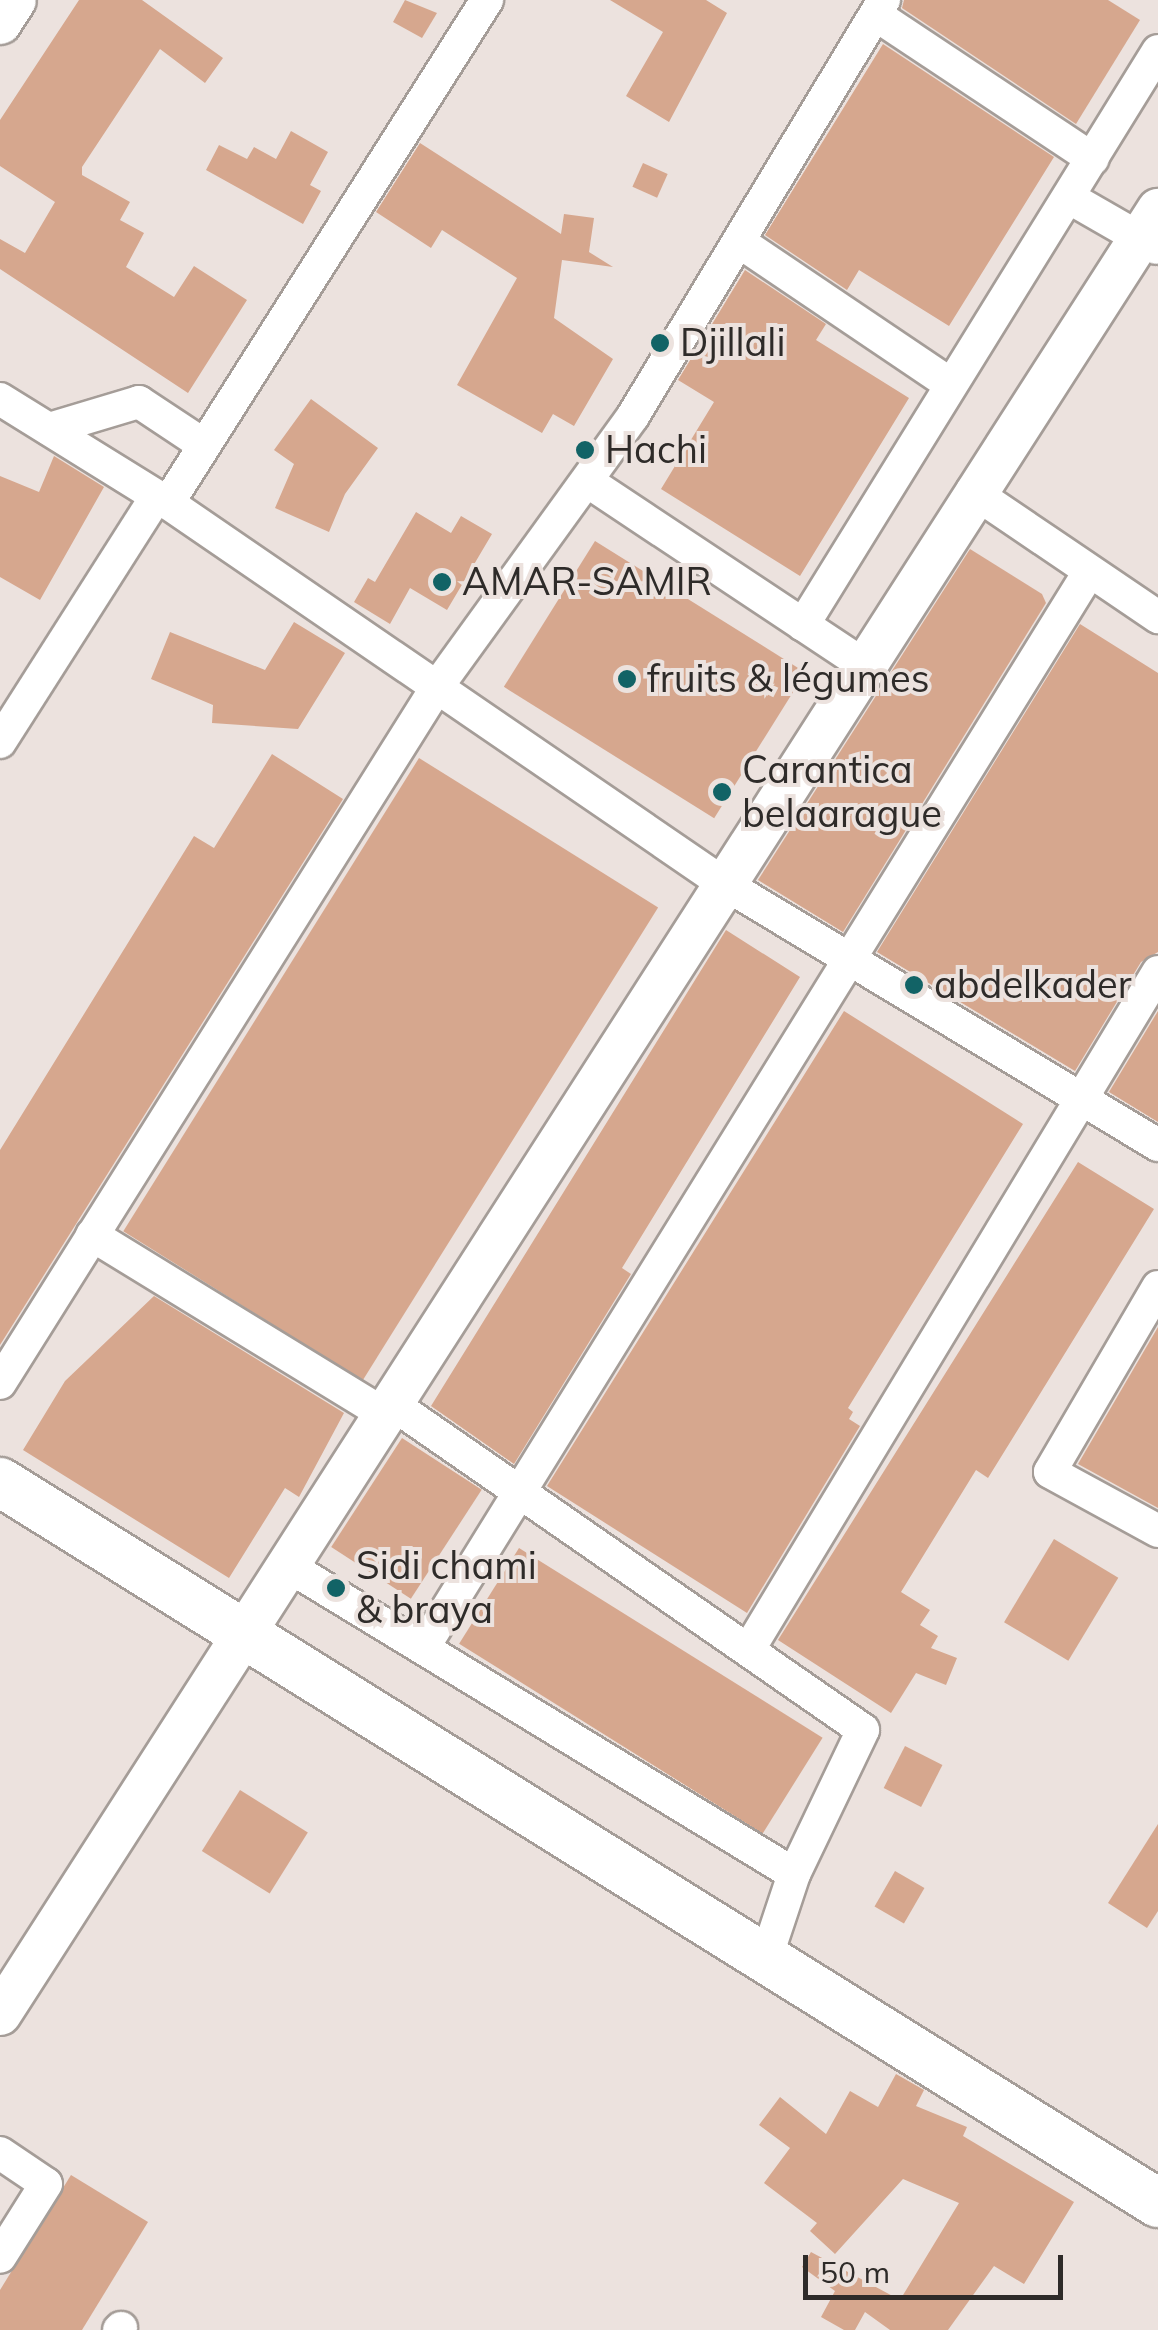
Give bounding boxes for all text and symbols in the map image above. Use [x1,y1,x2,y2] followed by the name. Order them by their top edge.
[680,320,785,366] place label: Djillali
[649,332,671,354] marker: Djillali
[605,427,707,473] place label: Hachi
[574,439,596,461] marker: Hachi
[462,559,712,605] place label: AMAR-SAMIR
[431,571,453,593] marker: AMAR-SAMIR
[647,656,930,702] place label: fruits & légumes
[616,668,638,690] marker: fruits & légumes
[742,747,942,836] place label: Carantica belaarague
[711,781,733,803] marker: Carantica belaarague
[934,962,1132,1008] place label: abdelkader
[903,974,925,996] marker: abdelkader
[356,1543,537,1632] place label: Sidi chami & braya
[325,1577,347,1599] marker: Sidi chami & braya
[808,2235,1068,2297] scale bar
[820,2253,890,2291] text: 50 m

